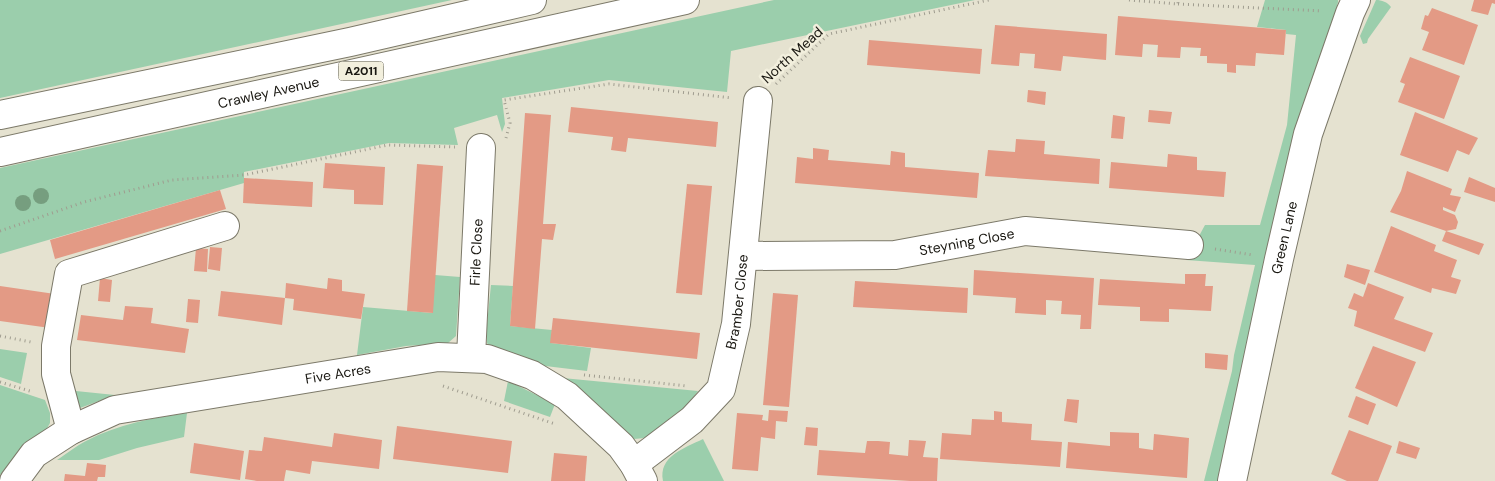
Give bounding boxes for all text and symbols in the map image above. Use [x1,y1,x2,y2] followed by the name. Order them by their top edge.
[758,23,826,87] street label: North Mead
[338,61,384,80] road number: A2011
[216,72,321,112] street label: Crawley Avenue
[1267,199,1301,276] street label: Green Lane
[465,218,487,286] street label: Firle Close
[918,224,1016,259] street label: Steyning Close
[721,253,752,351] street label: Bramber Close
[304,359,372,388] street label: Five Acres

